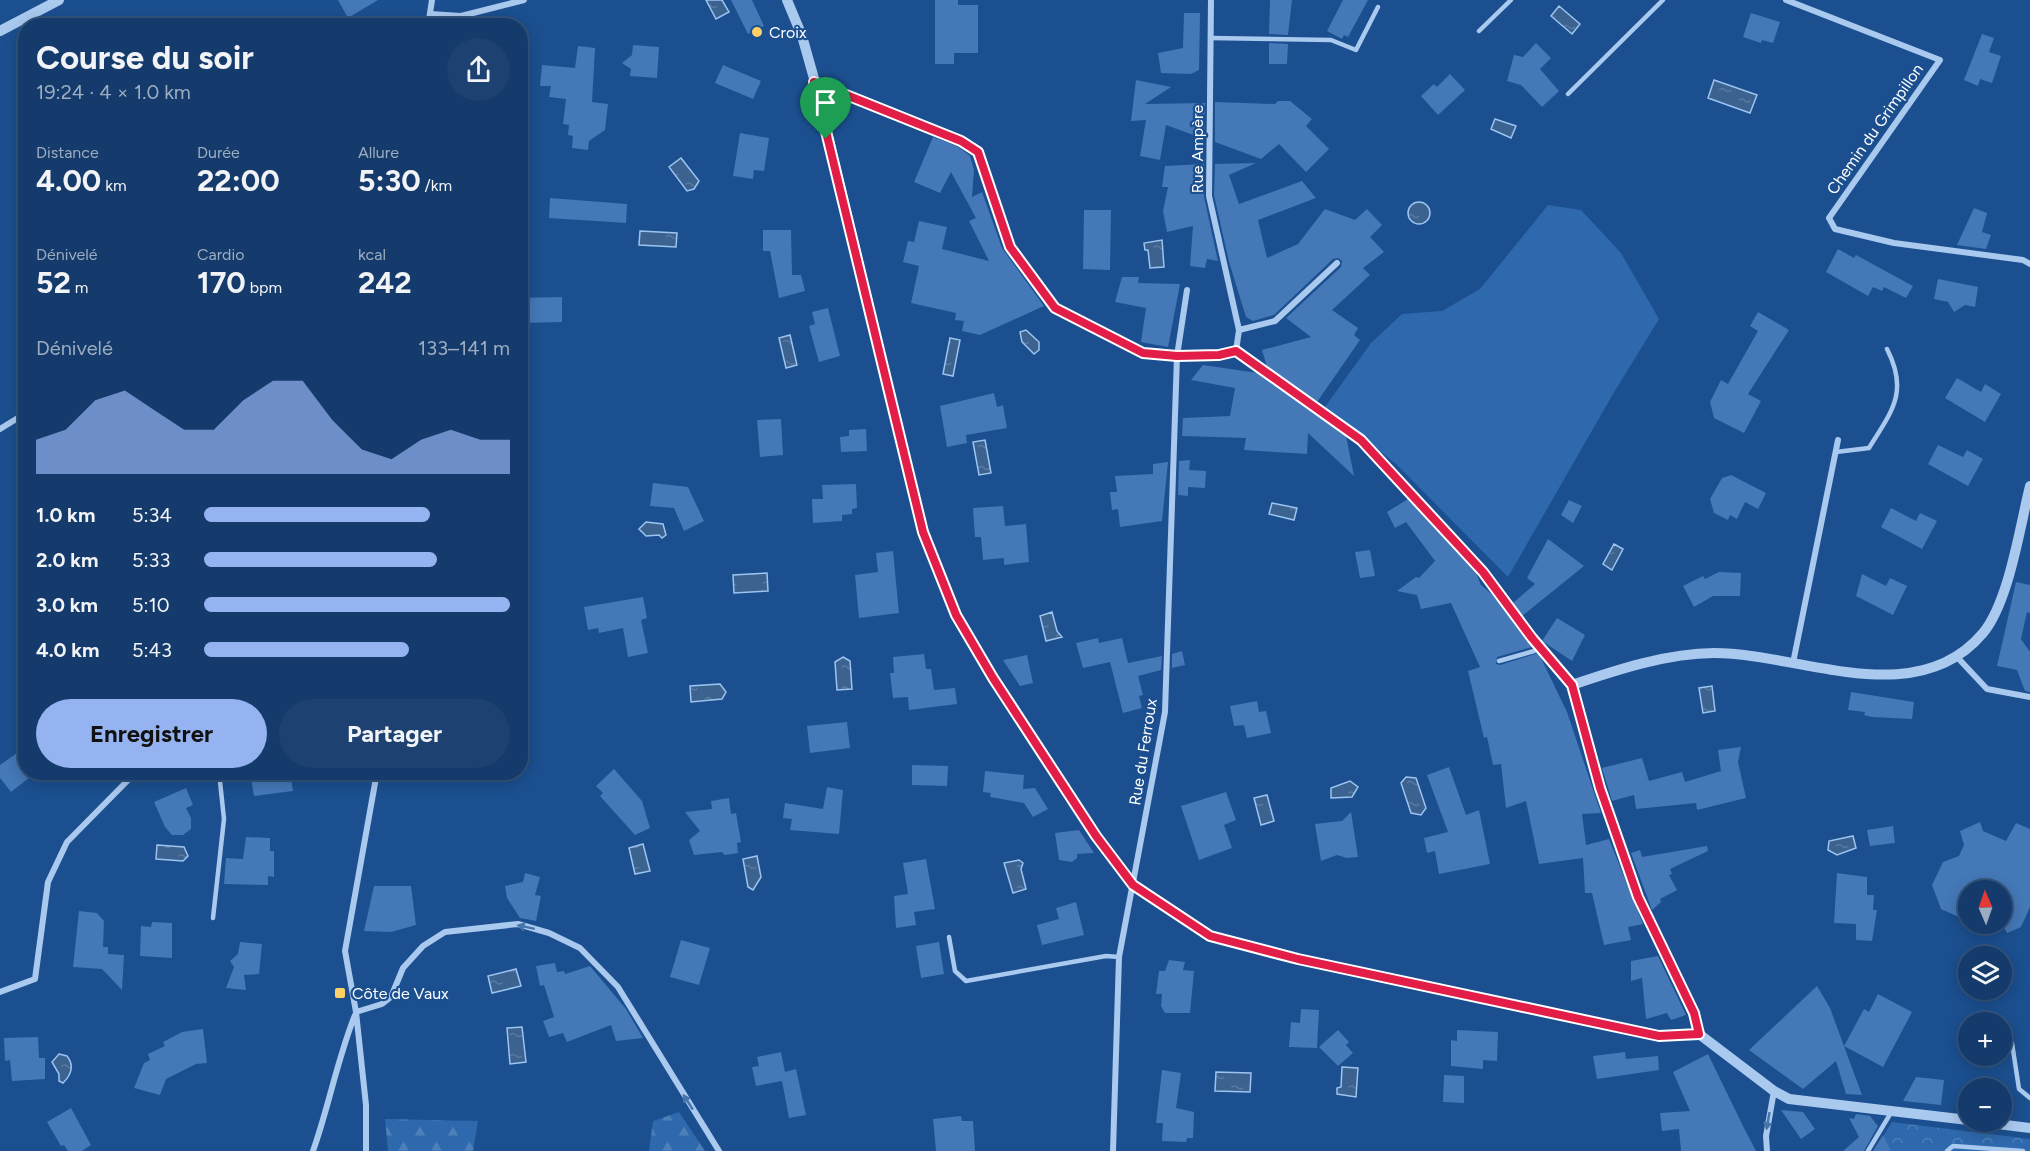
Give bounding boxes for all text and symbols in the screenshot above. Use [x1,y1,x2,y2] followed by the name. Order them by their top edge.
[769,23,807,42] place label: Croix
[750,25,764,39] marker: Croix
[36,38,254,77] text: Course du soir
[447,38,510,101] button: share
[1823,60,1927,198] street label: Chemin du Grimpillon
[800,77,851,139] pin
[36,80,191,104] text: 19:24 · 4 × 1.0 km
[809,86,842,119] icon: arrive
[1188,105,1207,193] street label: Rue Ampère
[36,143,99,162] text: Distance
[197,143,240,162] text: Durée
[358,143,399,162] text: Allure
[36,162,101,199] text: 4.00
[197,162,280,199] text: 22:00
[358,162,421,199] text: 5:30
[101,176,127,195] text: km
[421,176,452,195] text: /km
[36,245,98,264] text: Dénivelé
[197,245,244,264] text: Cardio
[358,245,386,264] text: kcal
[36,264,71,301] text: 52
[197,264,246,301] text: 170
[358,264,412,301] text: 242
[71,278,88,297] text: m
[246,278,282,297] text: bpm
[36,336,113,360] text: Dénivelé
[418,336,510,360] text: 133–141 m
[36,503,95,527] text: 1.0 km
[132,503,172,527] text: 5:34
[36,548,98,572] text: 2.0 km
[132,548,170,572] text: 5:33
[36,593,98,617] text: 3.0 km
[132,593,170,617] text: 5:10
[36,638,100,662] text: 4.0 km
[132,638,172,662] text: 5:43
[1125,697,1161,807] street label: Rue du Ferroux
[36,699,267,768] button: Enregistrer
[279,699,510,768] button: Partager
[1958,880,2012,934] north arrow
[1958,880,2012,1132] map controls
[516,922,535,931] one-way arrow
[1958,946,2012,1000] button: layers
[352,984,449,1003] place label: Côte de Vaux
[333,986,347,1000] marker: Côte de Vaux
[1958,1012,2012,1066] button: +
[1958,1078,2012,1132] button: −
[682,1094,693,1110] one-way arrow
[1764,1112,1773,1131] one-way arrow

